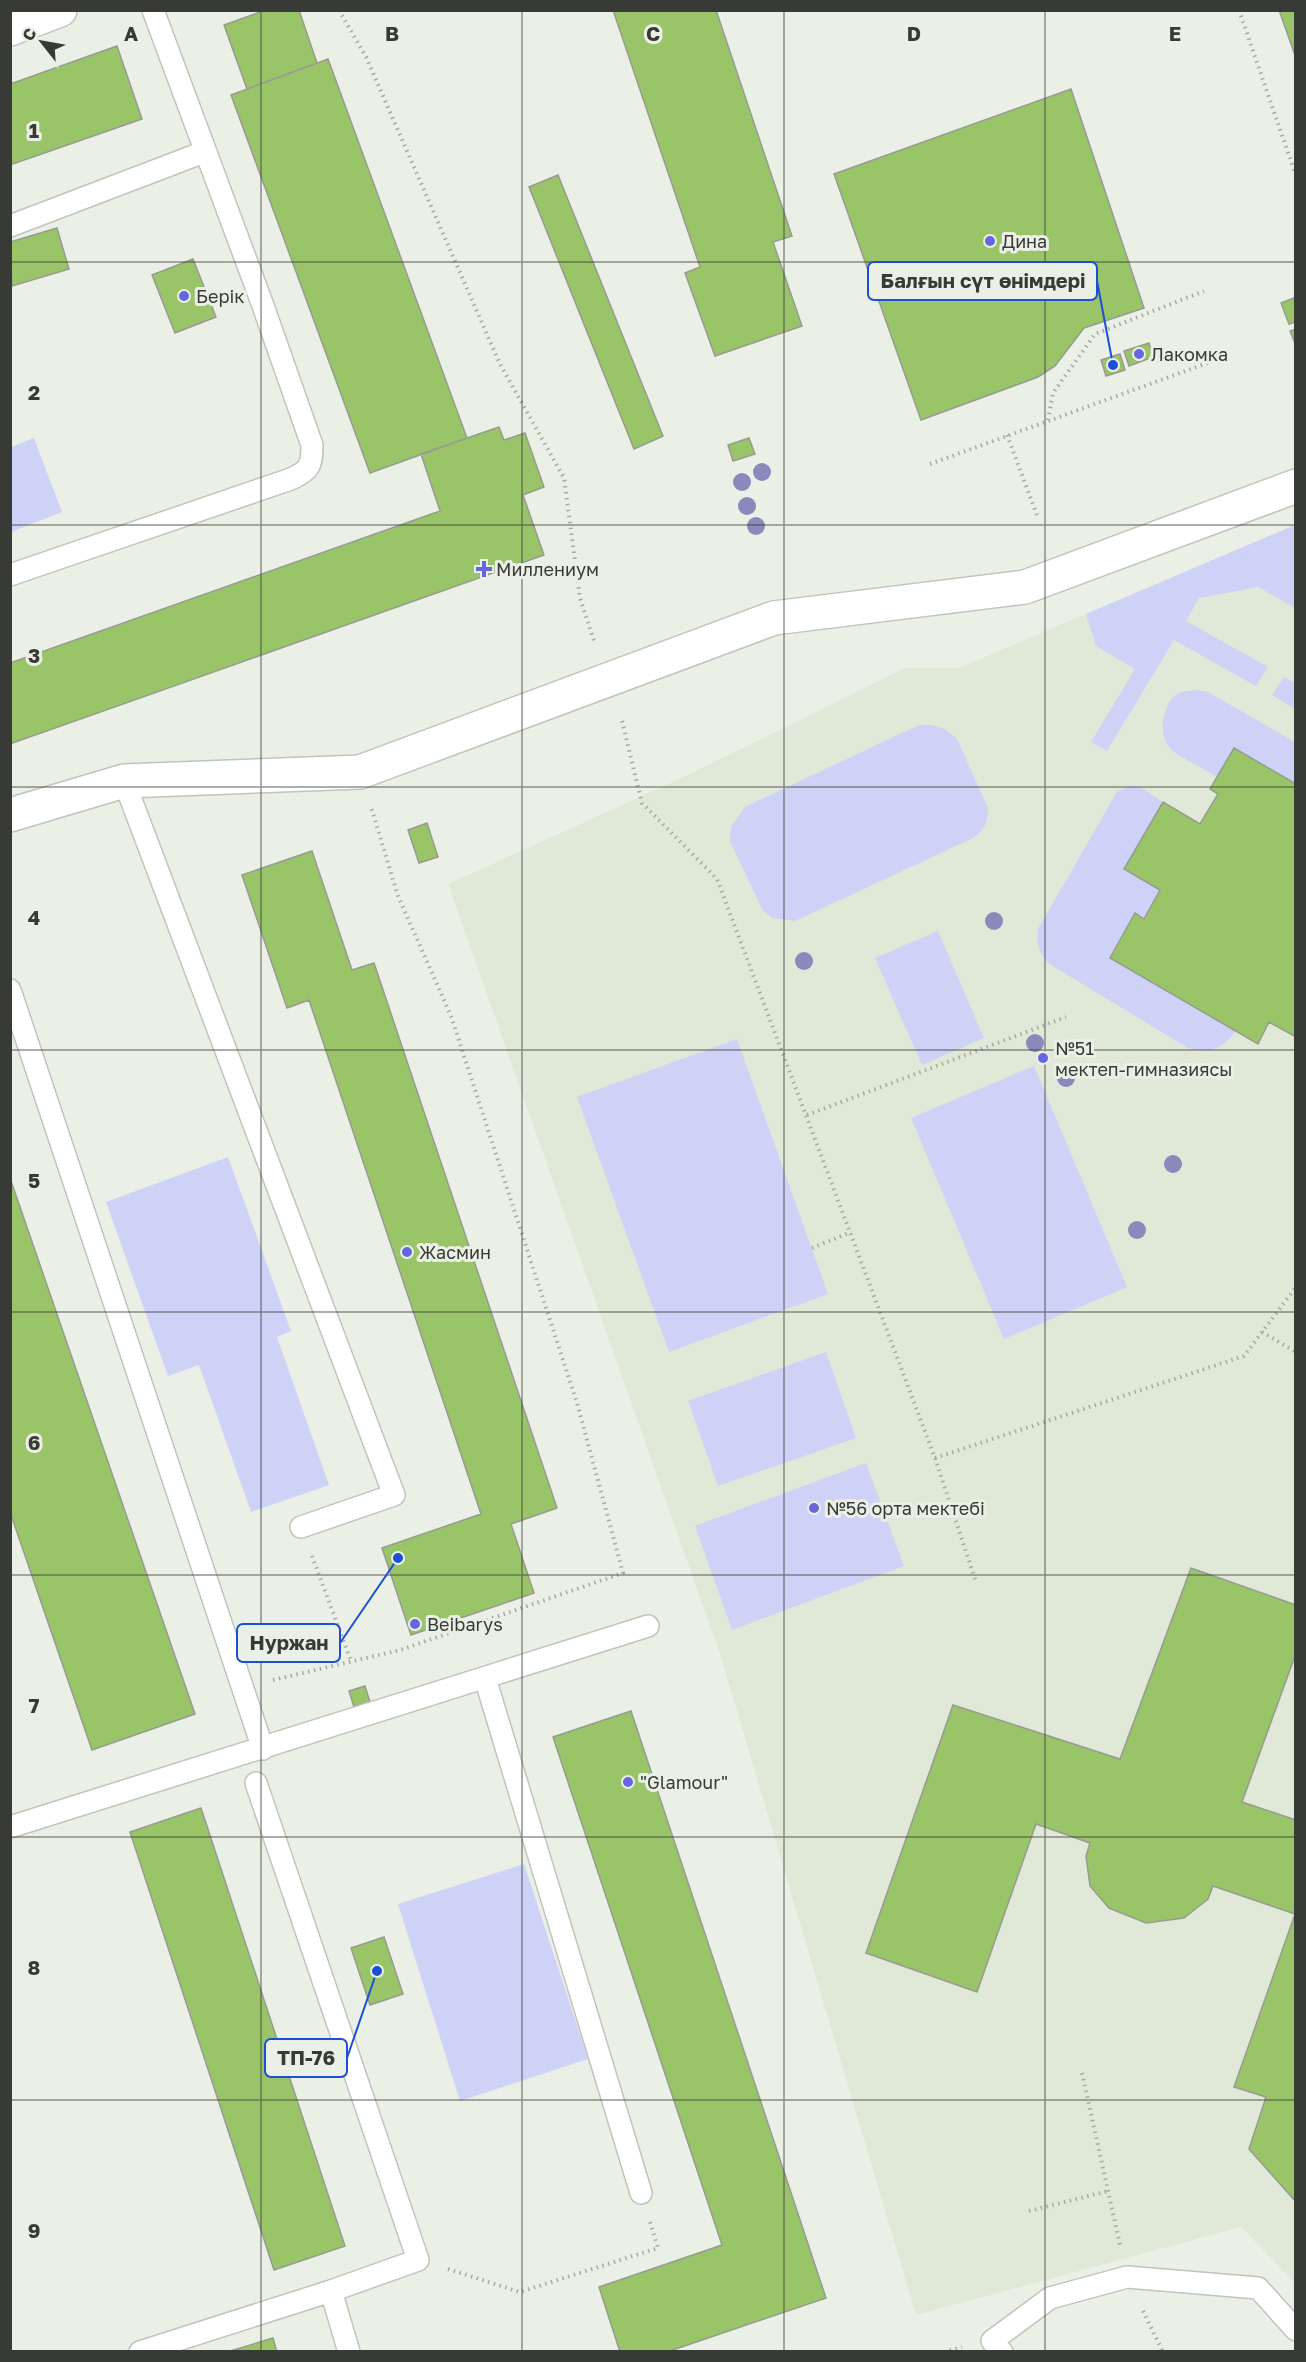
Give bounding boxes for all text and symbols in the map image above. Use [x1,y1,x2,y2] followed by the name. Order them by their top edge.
[12,12,72,72] north arrow
[124,21,138,45] text: A
[385,21,399,45] text: B
[646,21,660,45] text: C
[907,21,921,45] text: D
[1169,21,1181,45] text: E
[18,24,41,44] text: С
[29,118,39,142] text: 1
[1002,230,1047,252] place label: Дина
[983,234,997,248] marker: Дина
[868,262,1097,300] callout: Балғын сүт өнімдері
[881,268,1085,293] text: Балғын сүт өнімдері
[196,285,245,307] place label: Берік
[177,289,191,303] marker: Берік
[1151,343,1228,365] place label: Лакомка
[1132,347,1146,361] marker: Лакомка
[28,380,40,404] text: 2
[496,558,599,580] place label: Миллениум
[477,562,491,576] marker: Миллениум
[28,643,40,667] text: 3
[28,905,40,929] text: 4
[1055,1037,1232,1080] place label: №51 мектеп-гимназиясы
[1036,1051,1050,1065] marker: №51 мектеп-гимназиясы
[28,1168,40,1192] text: 5
[419,1241,491,1263] place label: Жасмин
[400,1245,414,1259] marker: Жасмин
[28,1430,40,1454] text: 6
[826,1497,985,1519] place label: №56 орта мектебі
[807,1501,821,1515] marker: №56 орта мектебі
[427,1613,503,1635] place label: Beibarys
[408,1617,422,1631] marker: Beibarys
[237,1624,340,1662] callout: Нуржан
[249,1630,329,1654] text: Нуржан
[29,1693,40,1717] text: 7
[640,1771,728,1793] place label: "Glamour"
[621,1775,635,1789] marker: "Glamour"
[28,1955,40,1979] text: 8
[265,2039,347,2077] callout: ТП-76
[277,2045,335,2069] text: ТП-76
[28,2218,40,2242] text: 9

